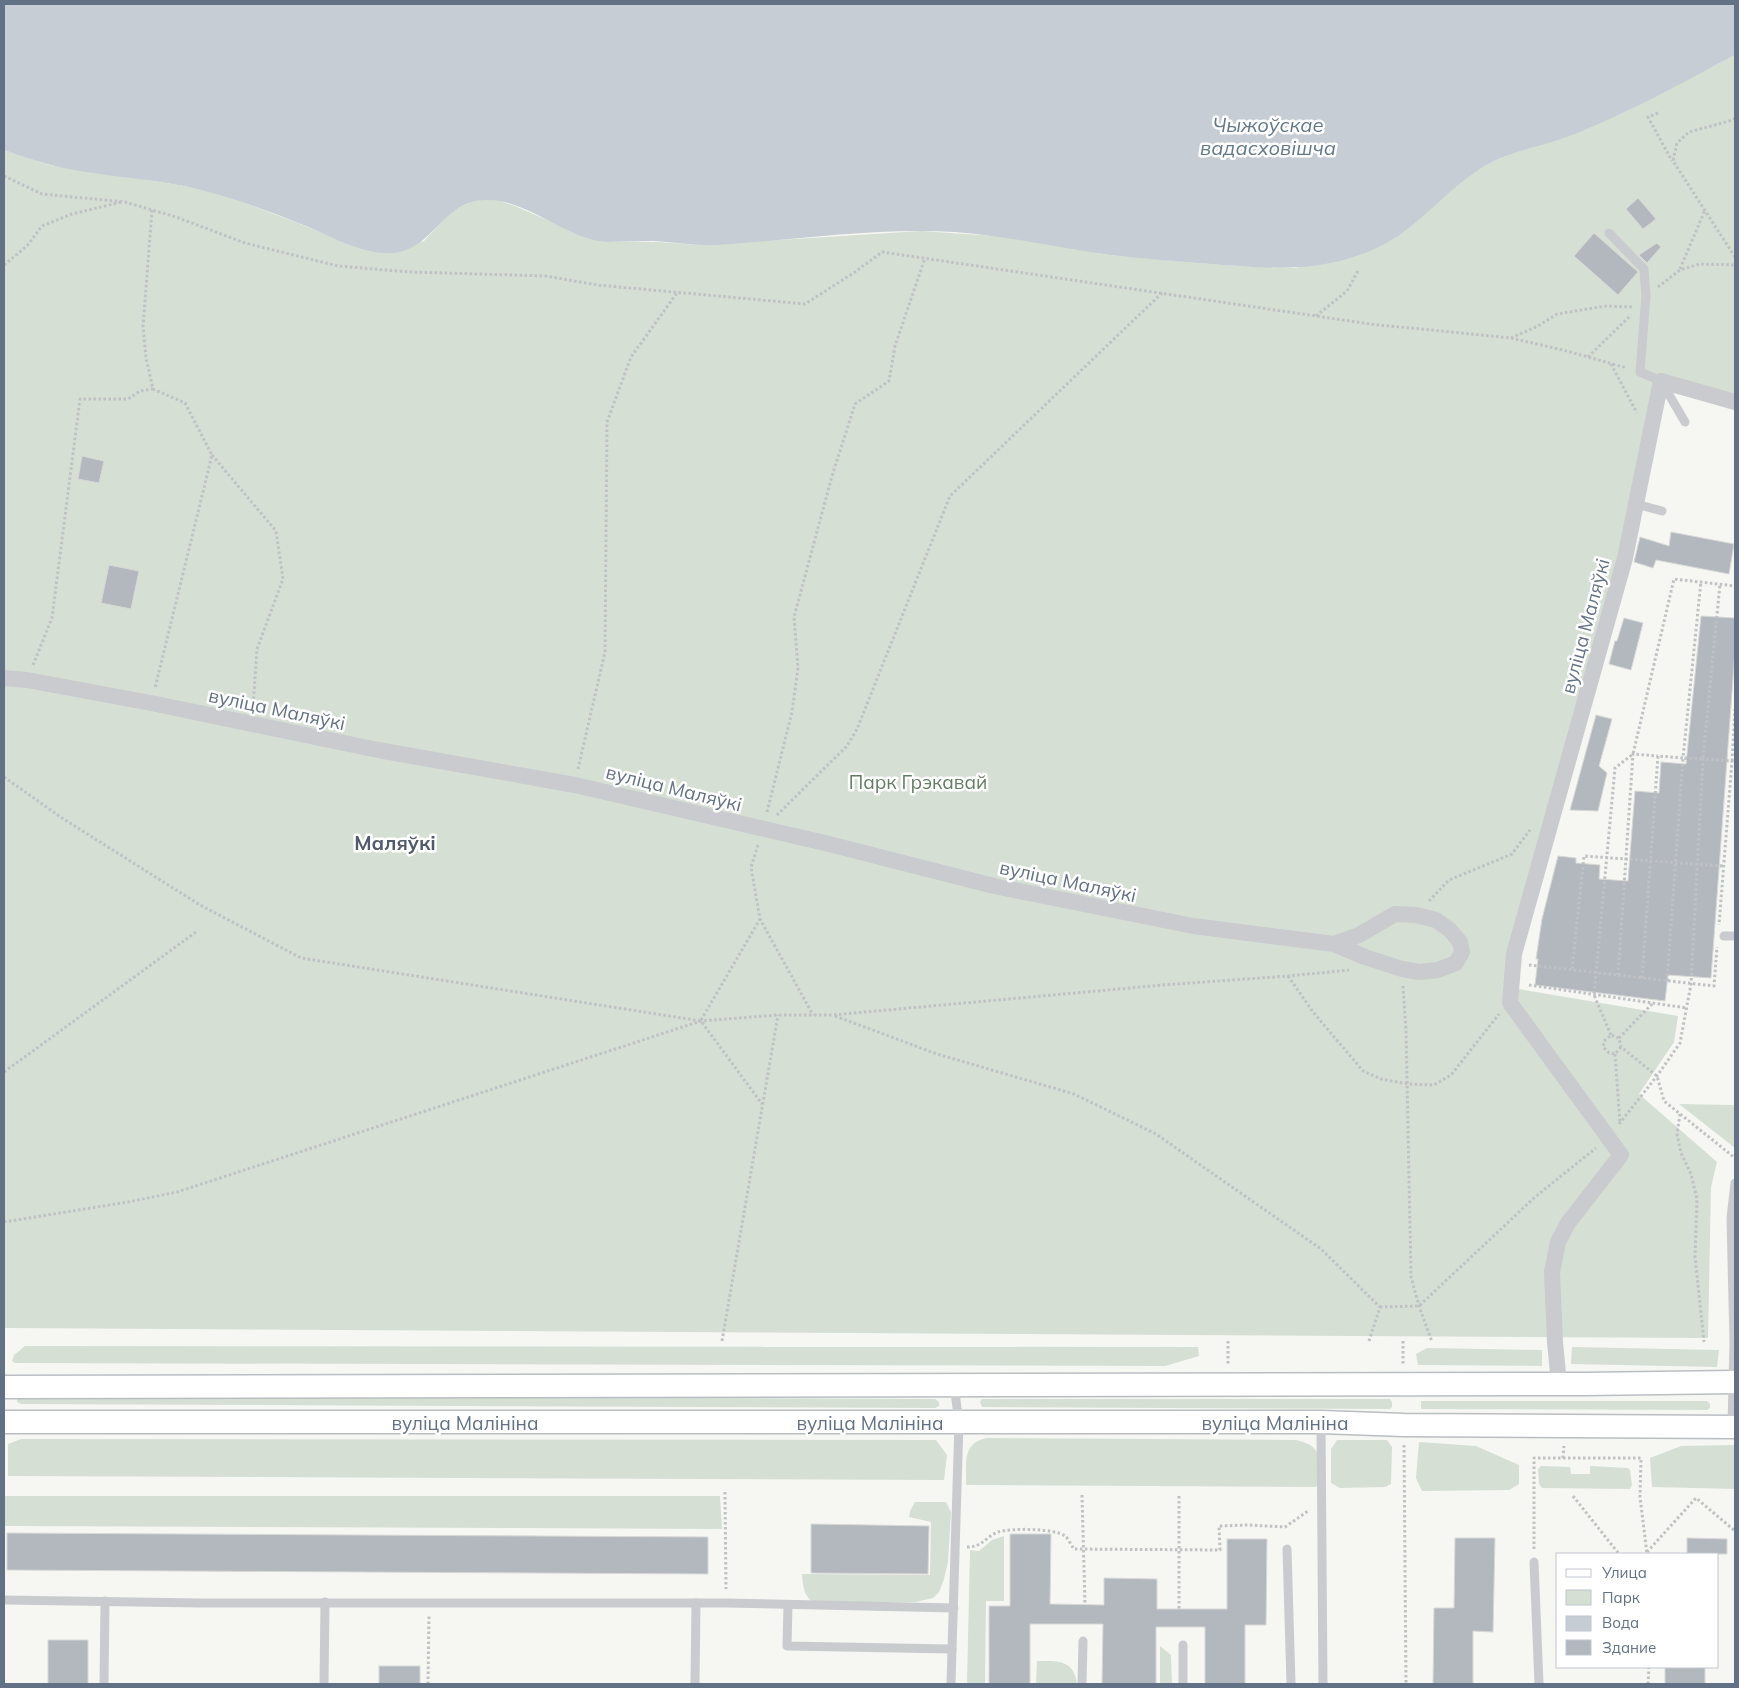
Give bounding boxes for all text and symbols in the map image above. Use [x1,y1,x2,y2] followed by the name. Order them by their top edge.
[1200,112,1336,160] water label: Чыжоўскае вадасховішча
[1555,556,1615,696] street label: вуліца Маляўкі
[207,683,347,735] street label: вуліца Маляўкі
[604,760,744,816] street label: вуліца Маляўкі
[849,770,987,794] park label: Парк Грэкавай
[354,830,436,855] district label: Маляўкі
[998,855,1138,907] street label: вуліца Маляўкі
[391,1411,539,1435] street label: вуліца Малініна
[796,1411,944,1435] street label: вуліца Малініна
[1201,1411,1349,1435] street label: вуліца Малініна
[1556,1553,1719,1668] legend
[1601,1563,1647,1582] text: Улица
[1602,1588,1641,1607] text: Парк
[1602,1613,1639,1632] text: Вода
[1602,1638,1656,1657] text: Здание

